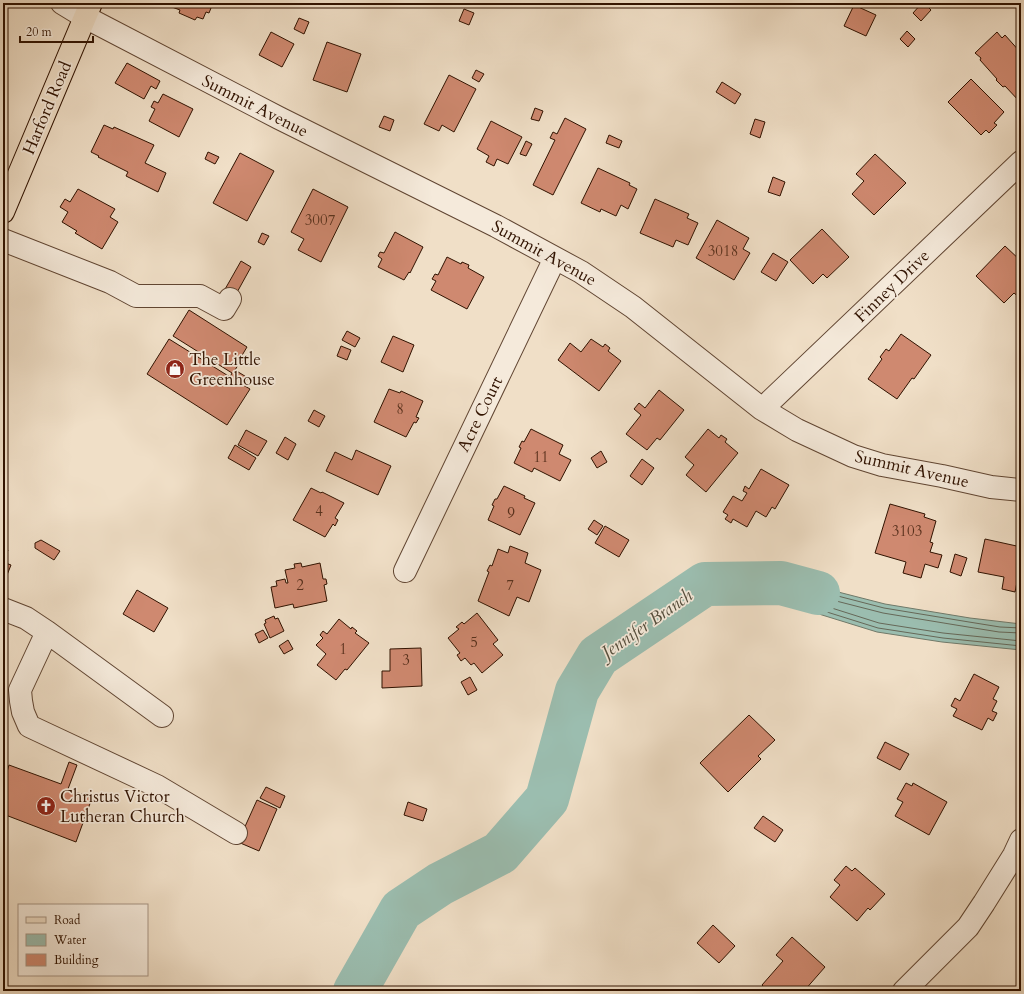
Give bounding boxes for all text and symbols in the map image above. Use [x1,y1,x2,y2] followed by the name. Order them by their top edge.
[20,18,93,44] scale bar
[26,24,53,40] text: 20 m
[17,58,77,158] street label: Harford Road
[198,69,312,143] street label: Summit Avenue
[305,210,336,230] house number: 3007
[487,215,601,291] street label: Summit Avenue
[708,241,738,261] house number: 3018
[849,244,935,328] street label: Finney Drive
[189,348,275,391] place label: The Little Greenhouse
[164,358,186,380] shop icon: The Little Greenhouse
[452,372,508,456] street label: Acre Court
[396,399,404,419] house number: 8
[853,445,971,493] street label: Summit Avenue
[533,447,549,467] house number: 11
[315,501,323,521] house number: 4
[507,503,515,523] house number: 9
[892,521,922,541] house number: 3103
[296,575,304,595] house number: 2
[506,575,514,595] house number: 7
[593,583,698,667] water label: Jennifer Branch
[470,632,478,652] house number: 5
[339,639,347,659] house number: 1
[402,650,410,670] house number: 3
[60,785,185,828] place label: Christus Victor Lutheran Church
[35,795,57,817] church icon: Christus Victor Lutheran Church
[18,904,148,976] legend
[54,912,81,928] text: Road
[53,932,87,948] text: Water
[54,952,99,968] text: Building

